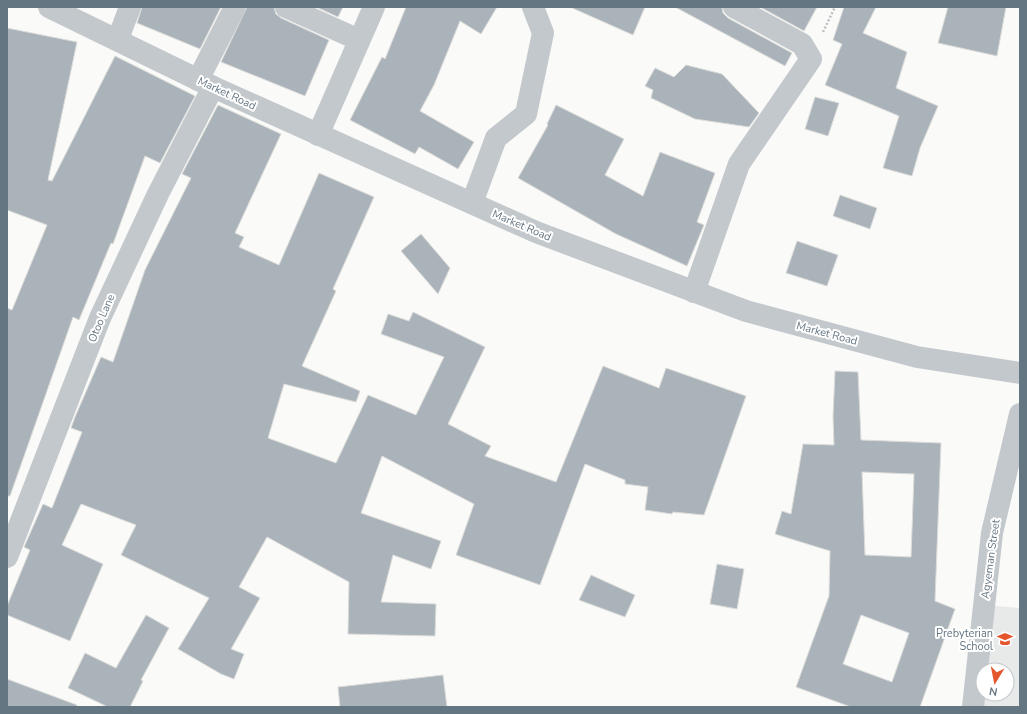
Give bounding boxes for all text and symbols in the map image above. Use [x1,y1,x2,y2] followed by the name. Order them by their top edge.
[195,73,258,113] street label: Market Road
[490,206,554,245] street label: Market Road
[85,292,118,345] street label: Otoo Lane
[795,318,859,349] street label: Market Road
[977,518,1004,600] street label: Agyeman Street
[936,626,994,654] place label: Prebyterian School
[996,630,1014,648] school or university icon: Prebyterian School
[975,662,1015,702] north arrow
[988,683,999,699] text: N

